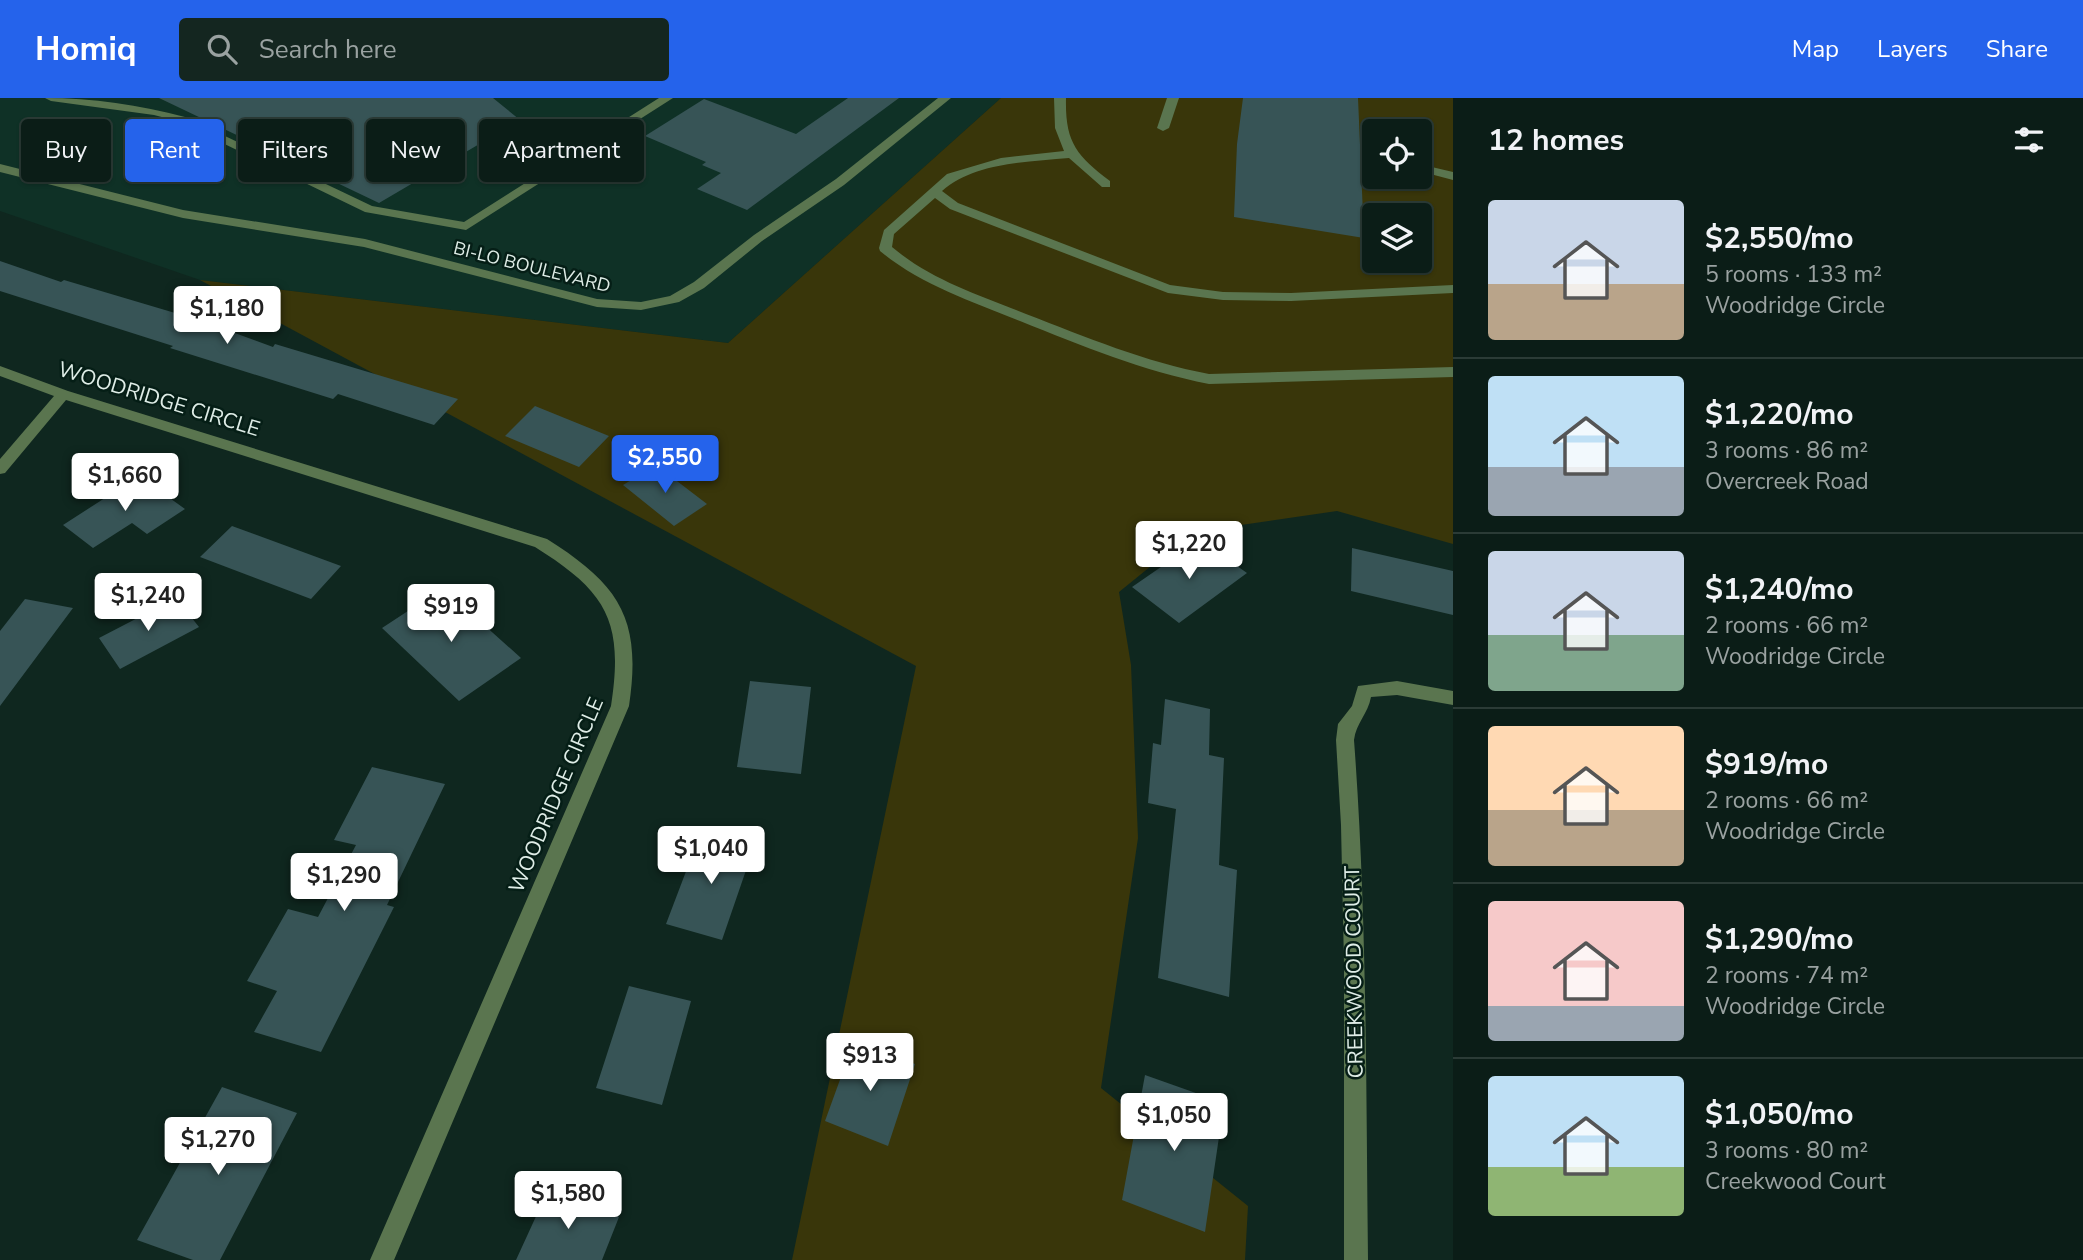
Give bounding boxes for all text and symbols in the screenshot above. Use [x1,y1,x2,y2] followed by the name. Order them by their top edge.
[179,18,669,81] search box
[35,27,137,72] text: Homiq
[203,30,241,68] icon: search
[259,32,397,67] text: Search here
[1792,33,1839,65] text: Map
[1877,33,1948,65] text: Layers
[1986,33,2048,65] text: Share
[21,119,111,182] chip: Buy
[125,119,224,182] chip: Rent
[238,119,352,182] chip: Filters
[366,119,465,182] chip: New
[479,119,644,182] chip: Apartment
[1362,119,1432,273] map controls
[1362,119,1432,189] button: locate
[1488,120,1624,161] text: 12 homes
[2010,121,2048,159] icon: filters
[1362,203,1432,273] button: layers
[1705,218,1854,259] text: $2,550/mo
[1544,228,1628,312] icon: home
[451,236,613,298] street label: BI-LO BOULEVARD
[1705,259,1882,290] text: 5 rooms · 133 m²
[170,286,284,346] pin: $1,180
[1705,290,1885,321] text: Woodridge Circle
[190,293,264,324] text: $1,180
[55,355,263,443] street label: WOODRIDGE CIRCLE
[1705,394,1854,435] text: $1,220/mo
[1544,404,1628,488] icon: home
[1705,435,1868,466] text: 3 rooms · 86 m²
[608,436,722,495] pin: $2,550
[628,442,702,473] text: $2,550
[68,454,182,513] pin: $1,660
[88,460,162,491] text: $1,660
[1705,466,1869,497] text: Overcreek Road
[1132,522,1246,581] pin: $1,220
[1152,528,1226,559] text: $1,220
[1705,569,1854,610] text: $1,240/mo
[91,574,205,633] pin: $1,240
[1544,579,1628,663] icon: home
[111,580,185,611] text: $1,240
[410,584,492,644] pin: $919
[423,591,479,622] text: $919
[1705,610,1868,641] text: 2 rooms · 66 m²
[1705,641,1885,672] text: Woodridge Circle
[502,693,610,897] street label: WOODRIDGE CIRCLE
[1705,744,1828,785] text: $919/mo
[1544,754,1628,838] icon: home
[1705,785,1868,816] text: 2 rooms · 66 m²
[1705,816,1885,847] text: Woodridge Circle
[654,826,768,886] pin: $1,040
[674,833,748,864] text: $1,040
[287,854,401,913] pin: $1,290
[307,860,381,891] text: $1,290
[1338,865,1370,1079] street label: CREEKWOOD COURT
[1705,919,1854,960] text: $1,290/mo
[1544,929,1628,1013] icon: home
[1705,960,1868,991] text: 2 rooms · 74 m²
[1705,991,1885,1022] text: Woodridge Circle
[829,1034,911,1093] pin: $913
[842,1040,898,1071] text: $913
[1117,1094,1231,1153] pin: $1,050
[1705,1094,1854,1135] text: $1,050/mo
[1137,1100,1211,1131] text: $1,050
[1544,1104,1628,1188] icon: home
[161,1118,275,1177] pin: $1,270
[181,1124,255,1155] text: $1,270
[1705,1135,1868,1166] text: 3 rooms · 80 m²
[1705,1166,1886,1197] text: Creekwood Court
[511,1172,625,1231] pin: $1,580
[531,1178,605,1209] text: $1,580

